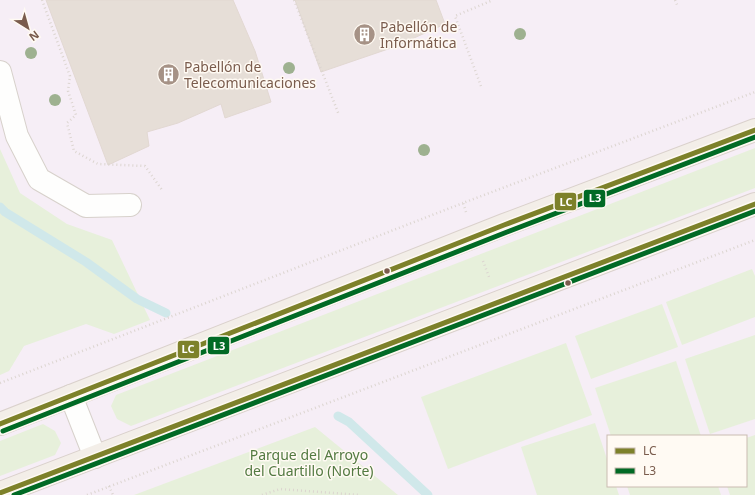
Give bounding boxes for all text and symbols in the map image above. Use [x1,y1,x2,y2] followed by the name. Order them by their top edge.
[8,8,48,48] north arrow
[380,17,457,52] place label: Pabellón de Informática
[351,22,377,48] building icon: Pabellón de Informática
[26,28,42,45] text: N
[184,57,316,92] place label: Pabellón de Telecomunicaciones
[155,62,181,88] building icon: Pabellón de Telecomunicaciones
[583,189,606,208] line badge: L3
[589,190,601,205] text: L3
[554,192,577,211] line badge: LC
[560,194,573,209] text: LC
[382,266,392,276] unlabelled marker
[563,278,573,288] unlabelled marker
[207,336,230,355] line badge: L3
[213,338,225,353] text: L3
[177,340,200,359] line badge: LC
[182,341,195,356] text: LC
[607,435,747,487] legend
[643,442,657,459] text: LC
[244,445,374,480] park label: Parque del Arroyo del Cuartillo (Norte)
[643,462,656,479] text: L3

